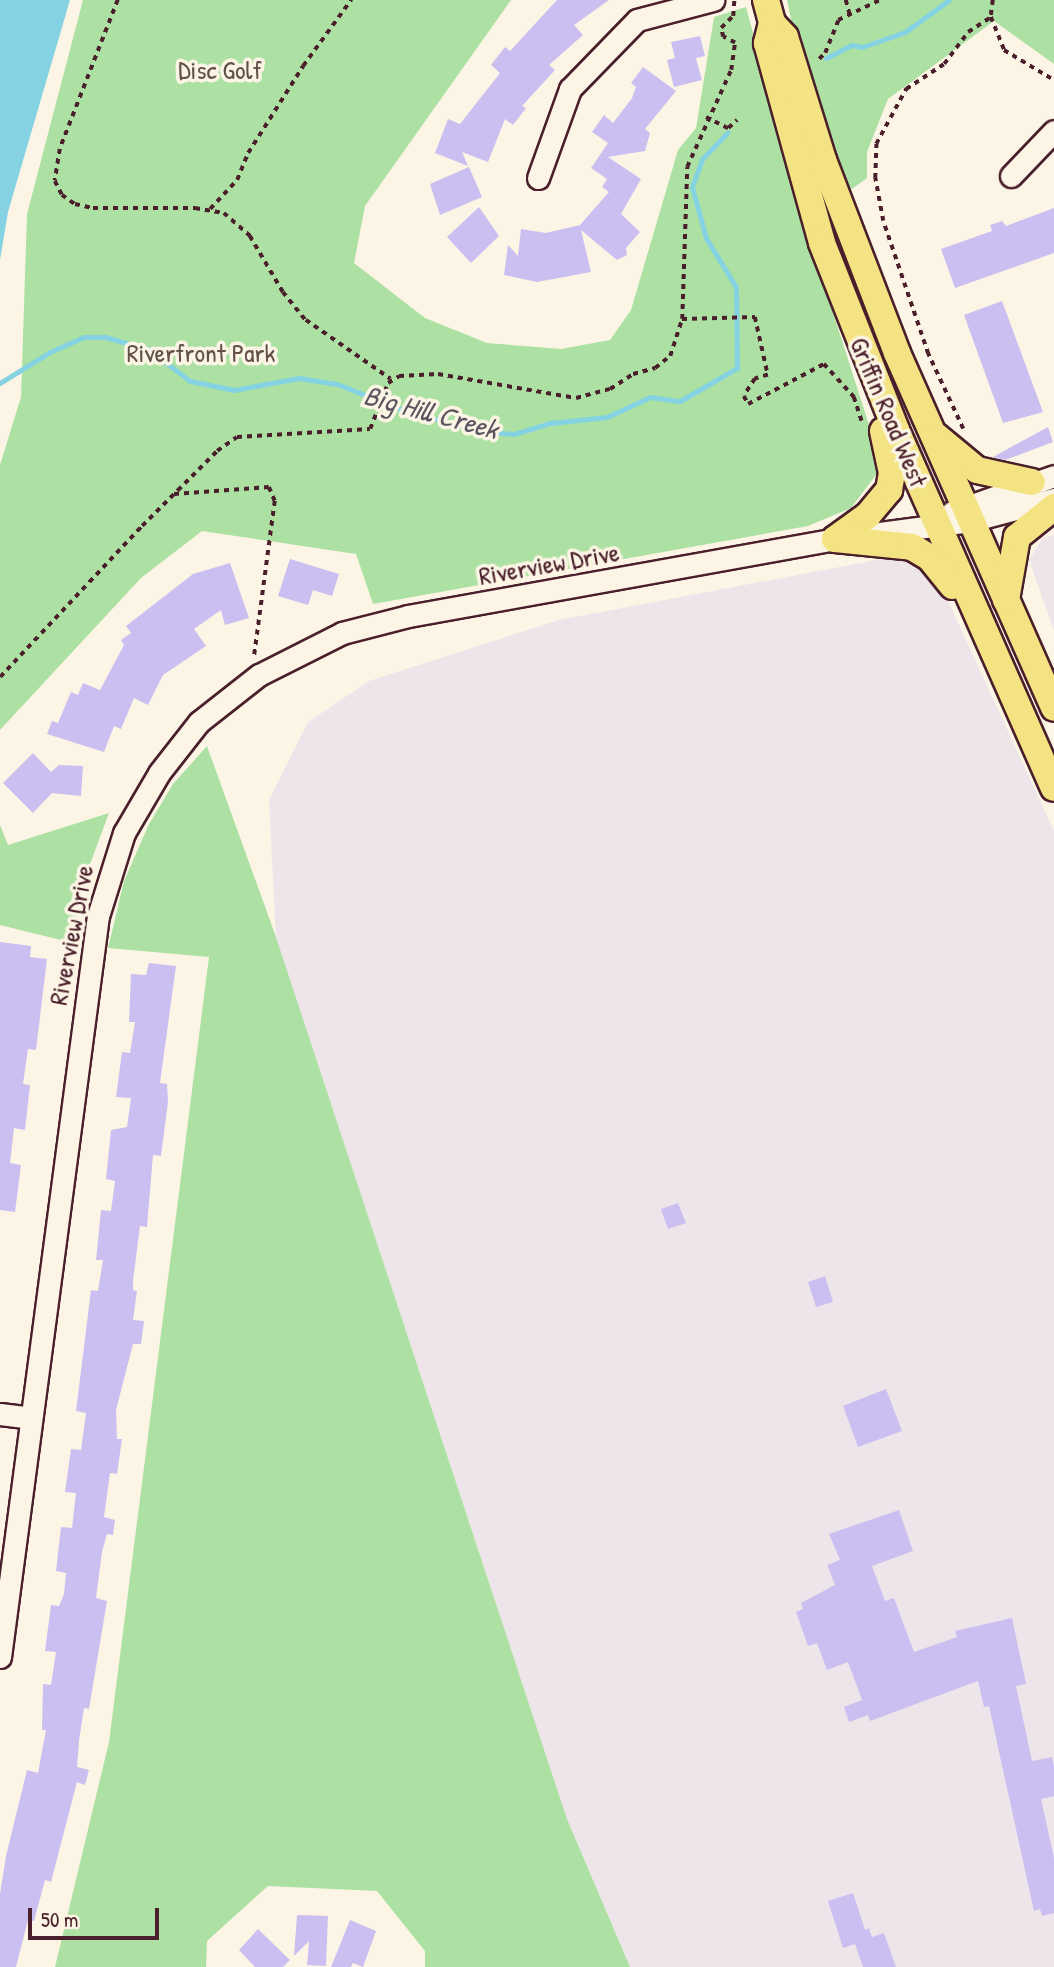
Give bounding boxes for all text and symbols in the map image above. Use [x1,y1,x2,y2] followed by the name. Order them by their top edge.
[178,54,262,86] park label: Disc Golf
[843,333,935,491] street label: Griffin Road West
[127,337,275,369] park label: Riverfront Park
[360,378,502,446] water label: Big Hill Creek
[476,536,622,592] street label: Riverview Drive
[42,862,100,1008] street label: Riverview Drive
[32,1894,163,1938] scale bar
[41,1905,78,1934] text: 50 m

